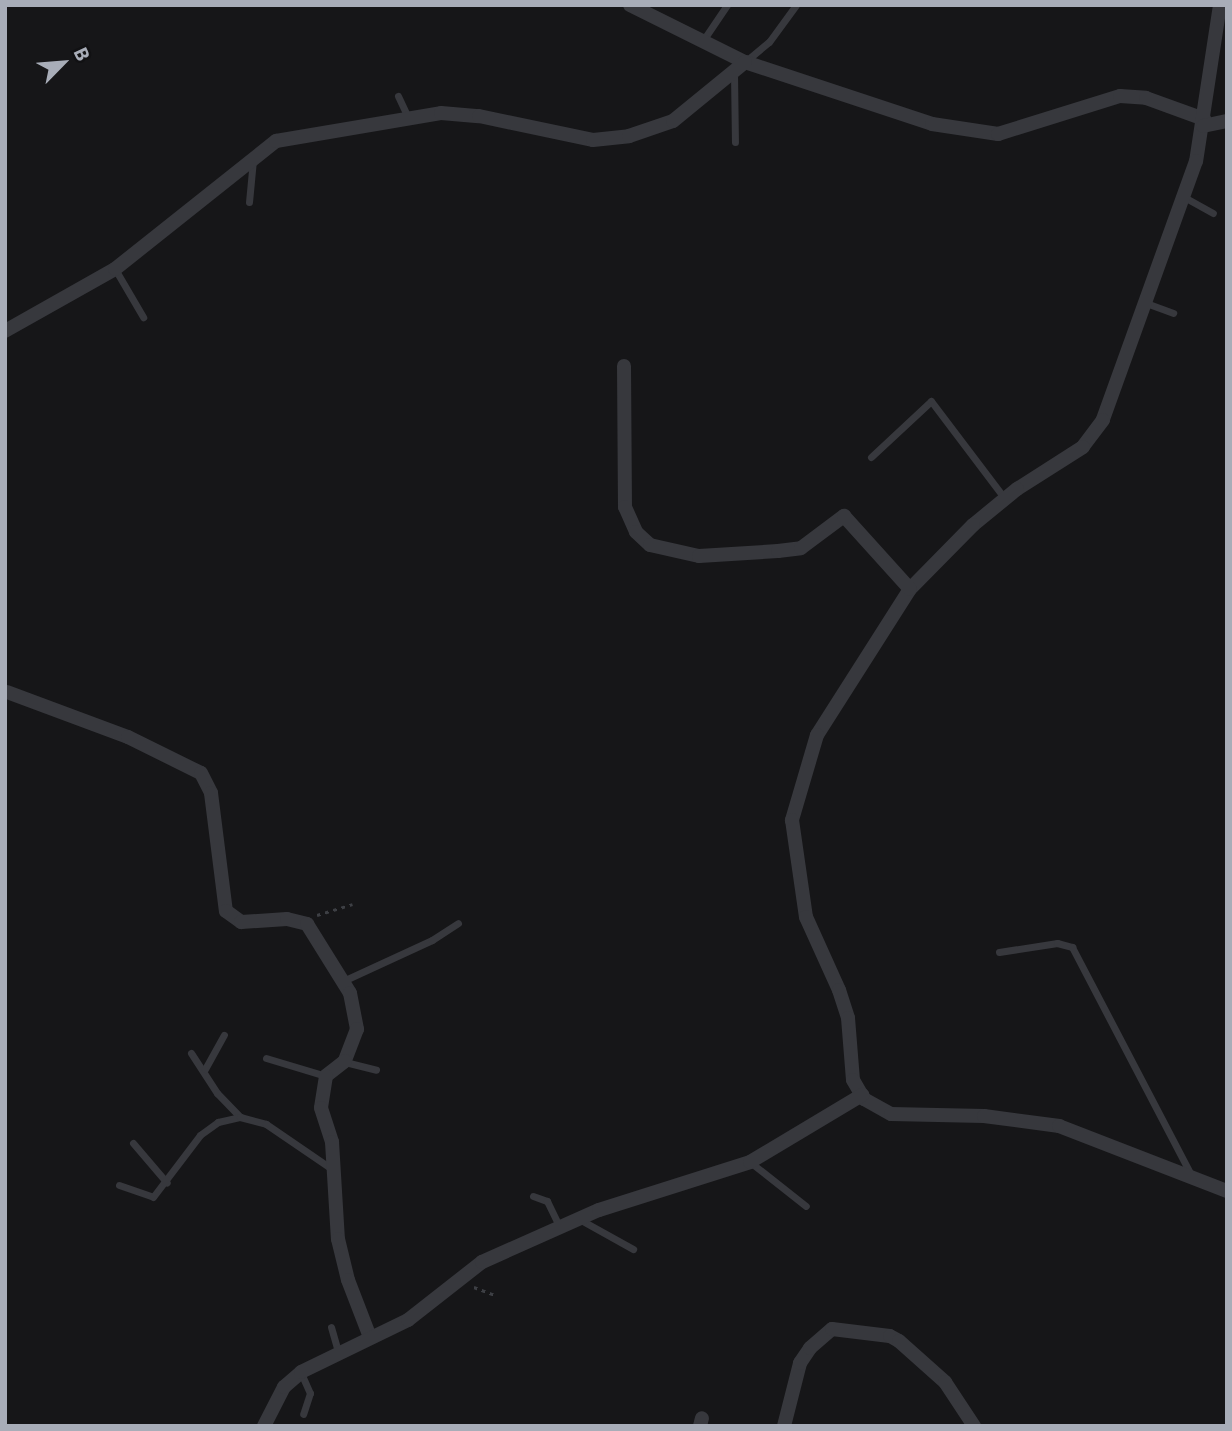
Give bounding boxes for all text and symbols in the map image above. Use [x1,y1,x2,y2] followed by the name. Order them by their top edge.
[28,28,98,98] north arrow
[68,43,96,65] text: B

